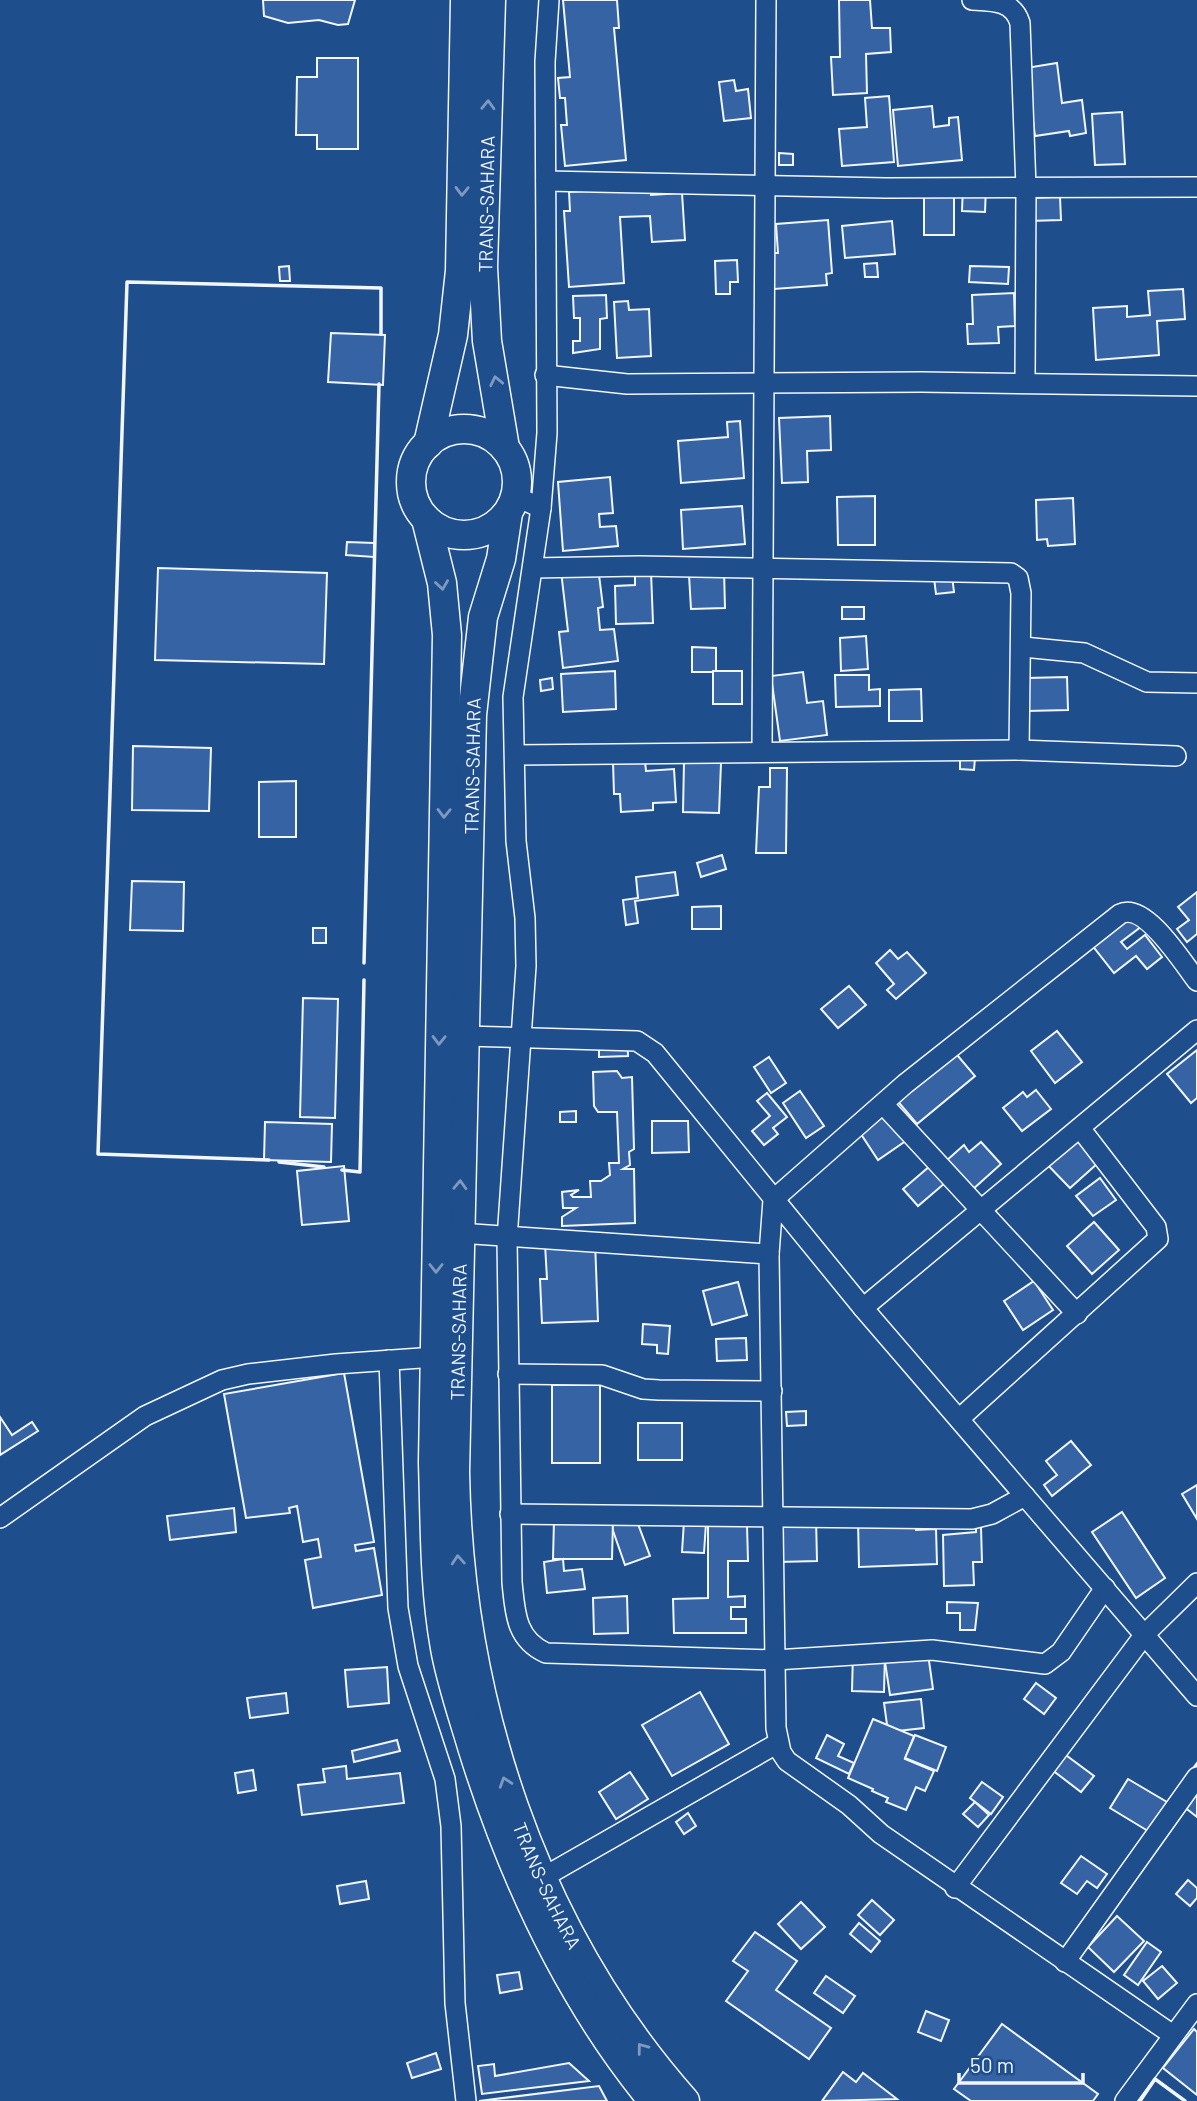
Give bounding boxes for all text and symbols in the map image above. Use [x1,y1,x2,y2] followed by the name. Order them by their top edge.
[480,100,495,111] one-way arrow
[473,135,499,273] street label: TRANS-SAHARA
[454,186,470,196] one-way arrow
[489,375,504,387] one-way arrow
[434,580,449,591] one-way arrow
[459,697,485,835] street label: TRANS-SAHARA
[436,808,452,818] one-way arrow
[431,1035,447,1046] one-way arrow
[452,1180,468,1190] one-way arrow
[428,1262,443,1273] one-way arrow
[445,1263,471,1401] street label: TRANS-SAHARA
[451,1554,466,1565] one-way arrow
[498,1776,513,1788] one-way arrow
[509,1819,587,1953] street label: TRANS-SAHARA
[959,2042,1083,2086] scale bar
[638,2043,651,2056] one-way arrow
[970,2052,1014,2077] text: 50 m

